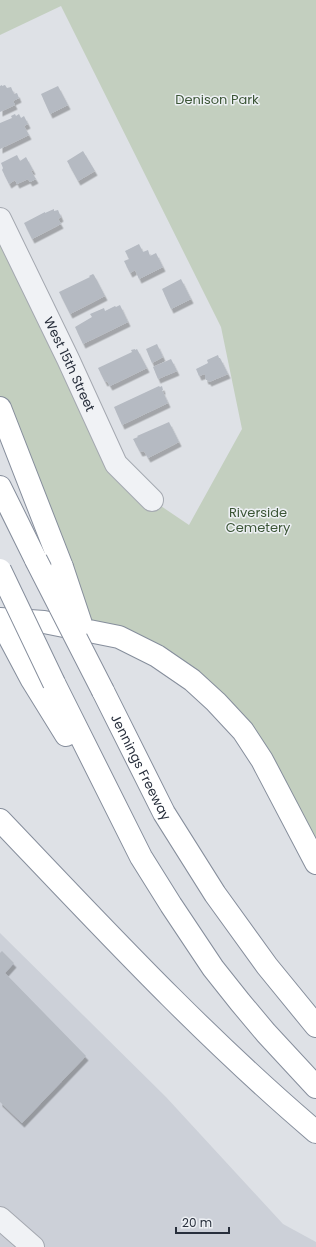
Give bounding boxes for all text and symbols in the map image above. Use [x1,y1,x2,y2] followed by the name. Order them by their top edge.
[175,90,259,109] park label: Denison Park
[39,313,100,415] street label: West 15th Street
[226,503,291,537] park label: Riverside Cemetery
[106,711,176,824] street label: Jennings Freeway
[176,1209,229,1235] scale bar
[182,1214,212,1231] text: 20 m

